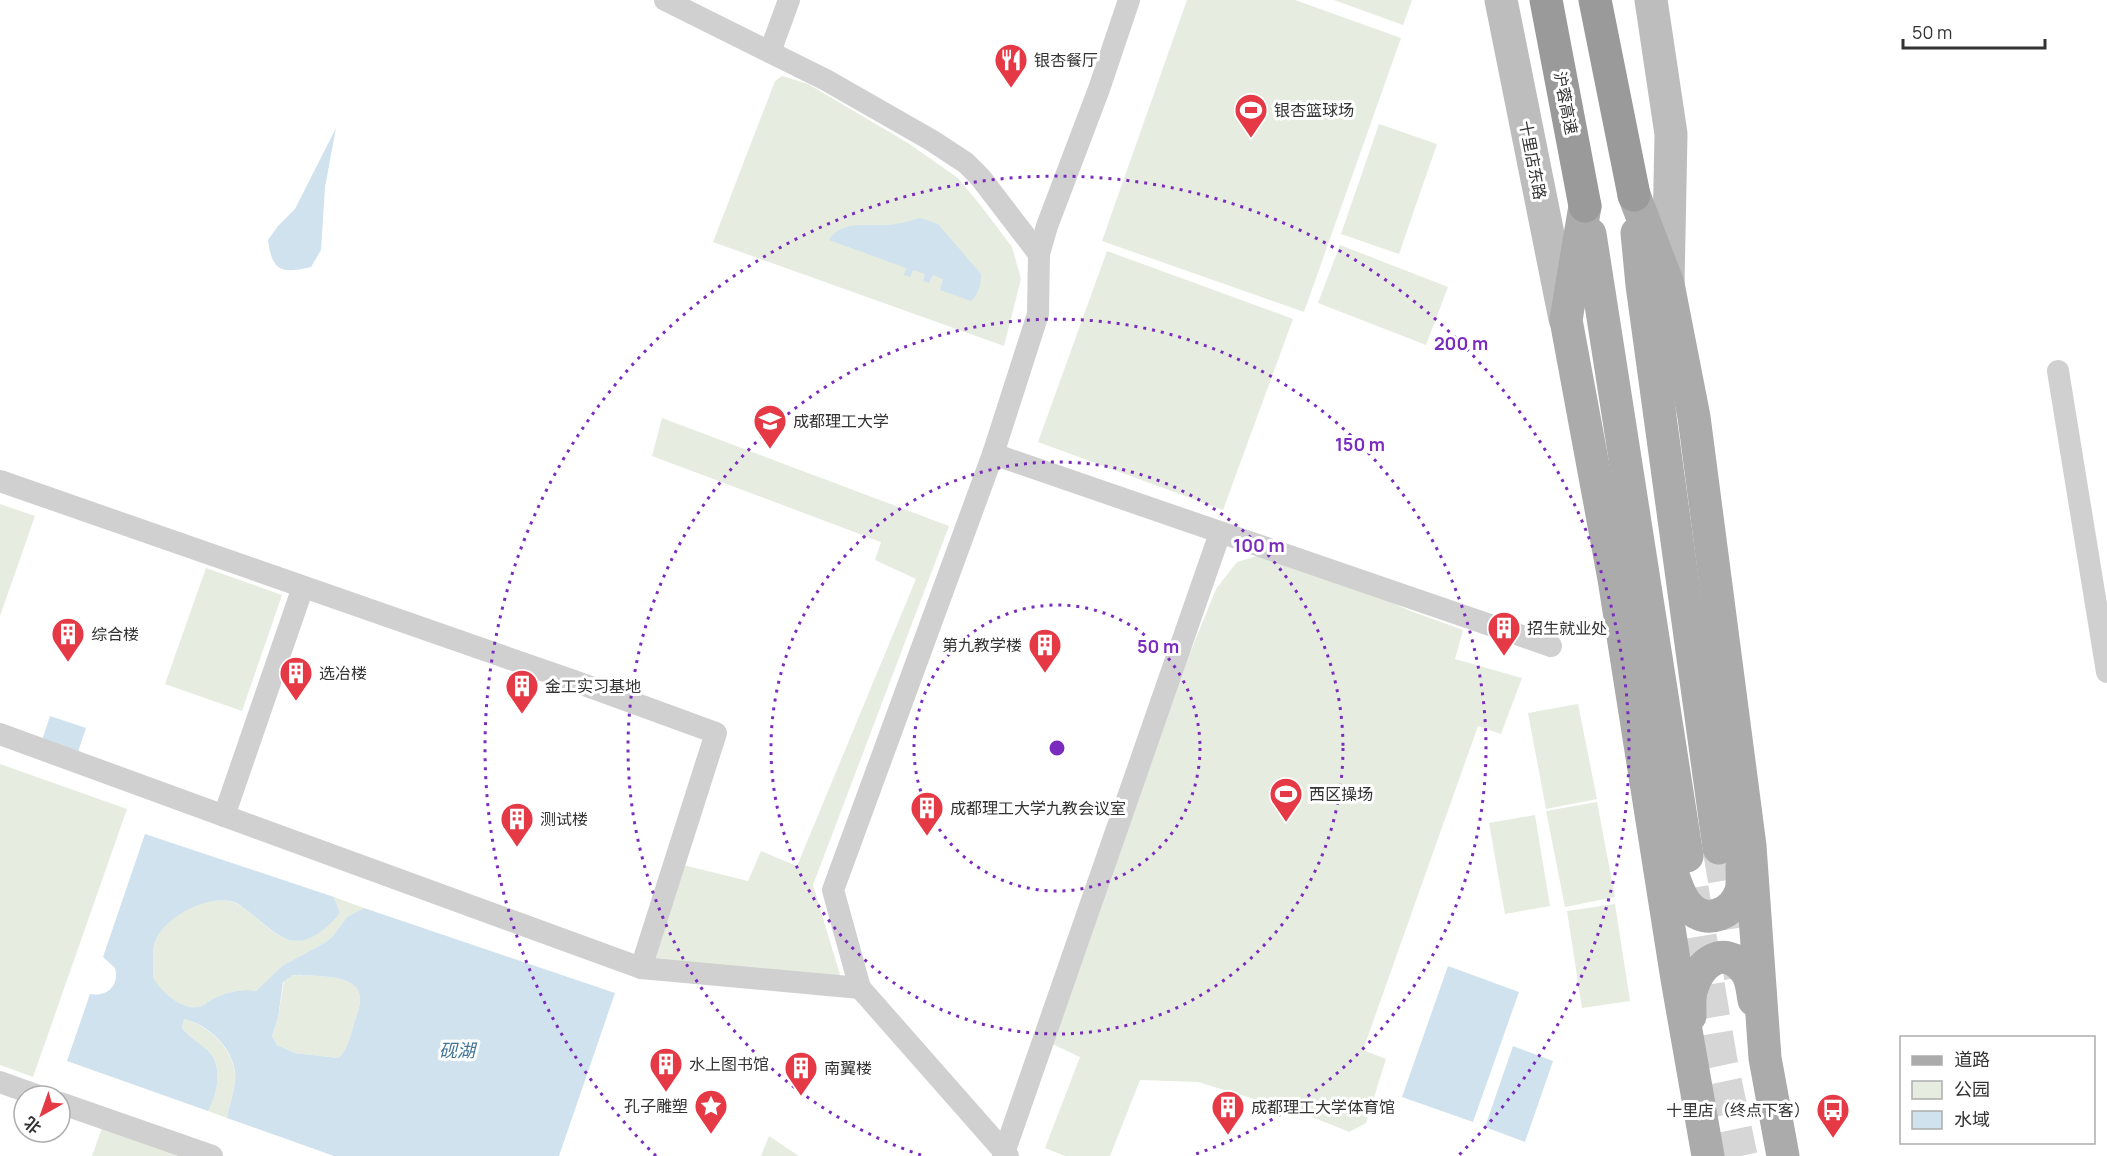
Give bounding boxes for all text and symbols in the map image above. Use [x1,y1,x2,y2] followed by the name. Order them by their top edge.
[1903,12,2046,50] scale bar
[1912,20,1952,44] text: 50 m
[993,42,1029,89] restaurant icon: 银杏餐厅
[1034,49,1098,71] place label: 银杏餐厅
[1549,69,1583,137] street label: 沪蓉高速
[1233,92,1269,139] sports icon: 银杏篮球场
[1274,99,1354,121] place label: 银杏篮球场
[1515,119,1551,201] street label: 十里店东路
[1434,331,1488,355] text: 200 m
[752,403,788,450] school or university icon: 成都理工大学
[793,410,889,432] place label: 成都理工大学
[1335,432,1385,456] text: 150 m
[1233,533,1285,557] text: 100 m
[1486,610,1522,657] building icon: 招生就业处
[50,616,86,663] building icon: 综合楼
[1527,617,1607,639] place label: 招生就业处
[91,623,139,645] place label: 综合楼
[1027,627,1063,674] building icon: 第九教学楼
[942,634,1022,656] place label: 第九教学楼
[1137,634,1179,658] text: 50 m
[278,655,314,702] building icon: 选冶楼
[319,662,367,684] place label: 选冶楼
[504,668,540,715] building icon: 金工实习基地
[545,675,641,697] place label: 金工实习基地
[1047,738,1067,758] centre of rings
[1268,776,1304,823] sports icon: 西区操场
[1309,783,1373,805] place label: 西区操场
[909,790,945,837] building icon: 成都理工大学九教会议室
[950,797,1126,819] place label: 成都理工大学九教会议室
[499,801,535,848] building icon: 测试楼
[540,808,588,830] place label: 测试楼
[1900,1036,2095,1144] legend
[439,1038,478,1062] water label: 砚湖
[648,1046,684,1093] building icon: 水上图书馆
[1954,1047,1990,1071] text: 道路
[783,1050,819,1097] building icon: 南翼楼
[689,1053,769,1075] place label: 水上图书馆
[824,1057,872,1079] place label: 南翼楼
[1954,1077,1990,1101] text: 公园
[12,1084,72,1144] north arrow
[693,1088,729,1135] place icon: 孔子雕塑
[1210,1089,1246,1136] building icon: 成都理工大学体育馆
[1815,1092,1851,1139] bus stop icon: 十里店（终点下客）
[624,1095,688,1117] place label: 孔子雕塑
[1251,1096,1395,1118] place label: 成都理工大学体育馆
[1666,1099,1810,1121] place label: 十里店（终点下客）
[1954,1107,1990,1131] text: 水域
[19,1112,46,1139] text: 北

